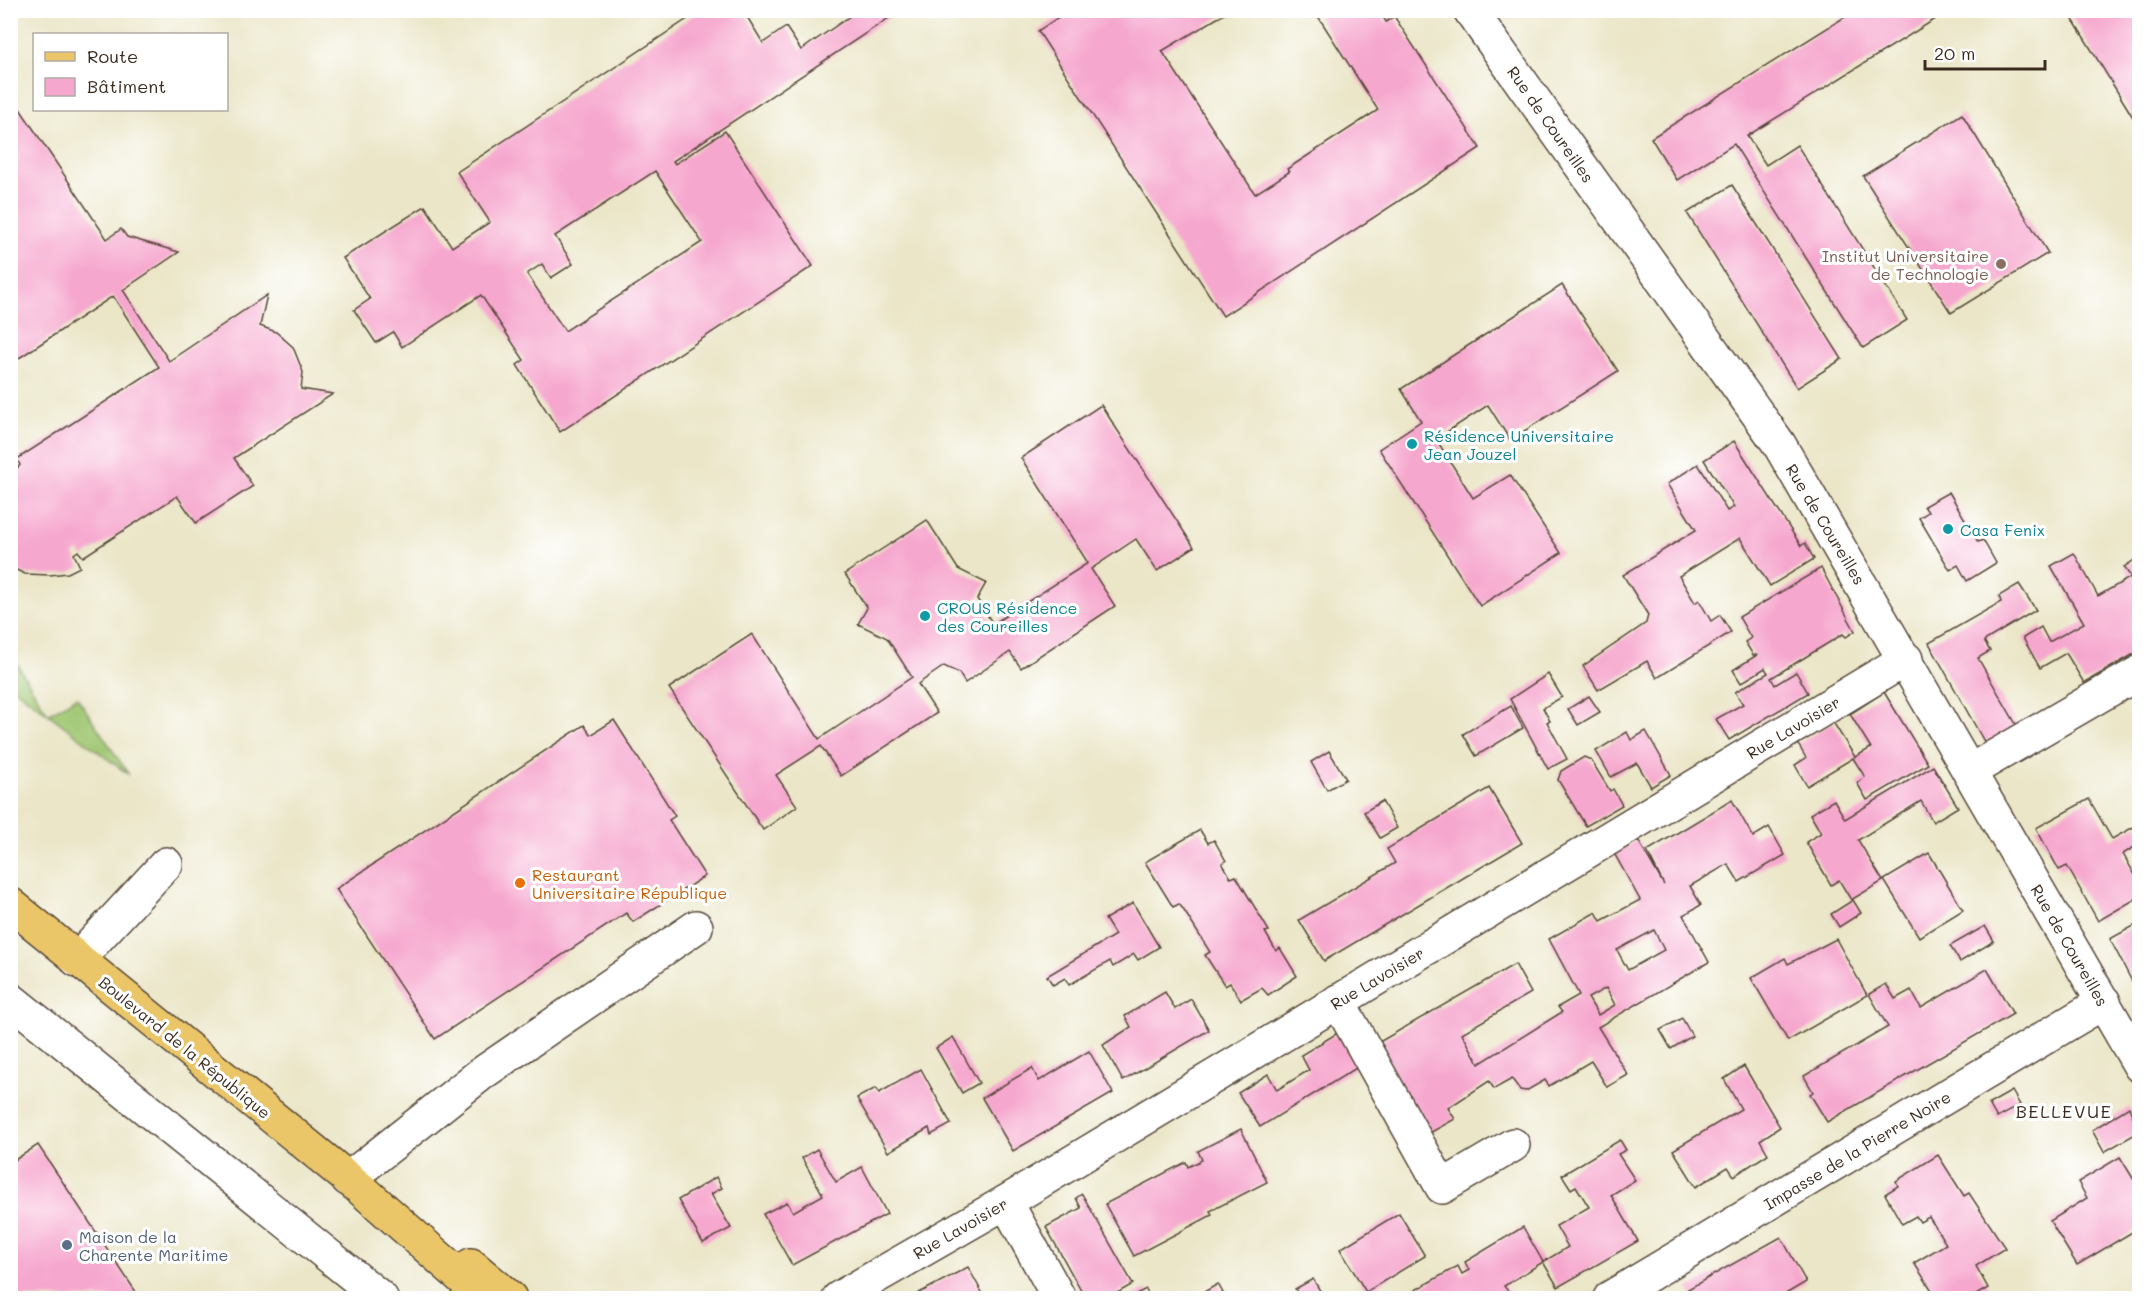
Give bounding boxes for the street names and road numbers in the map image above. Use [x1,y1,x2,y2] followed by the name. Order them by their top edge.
[1503,62,1599,186] street label: Rue de Coureilles
[1782,460,1870,588] street label: Rue de Coureilles
[1742,691,1844,763] street label: Rue Lavoisier
[2027,880,2113,1010] street label: Rue de Coureilles
[1326,942,1428,1014] street label: Rue Lavoisier
[95,971,275,1123] street label: Boulevard de la République
[1760,1086,1954,1214] street label: Impasse de la Pierre Noire
[909,1192,1011,1264] street label: Rue Lavoisier

